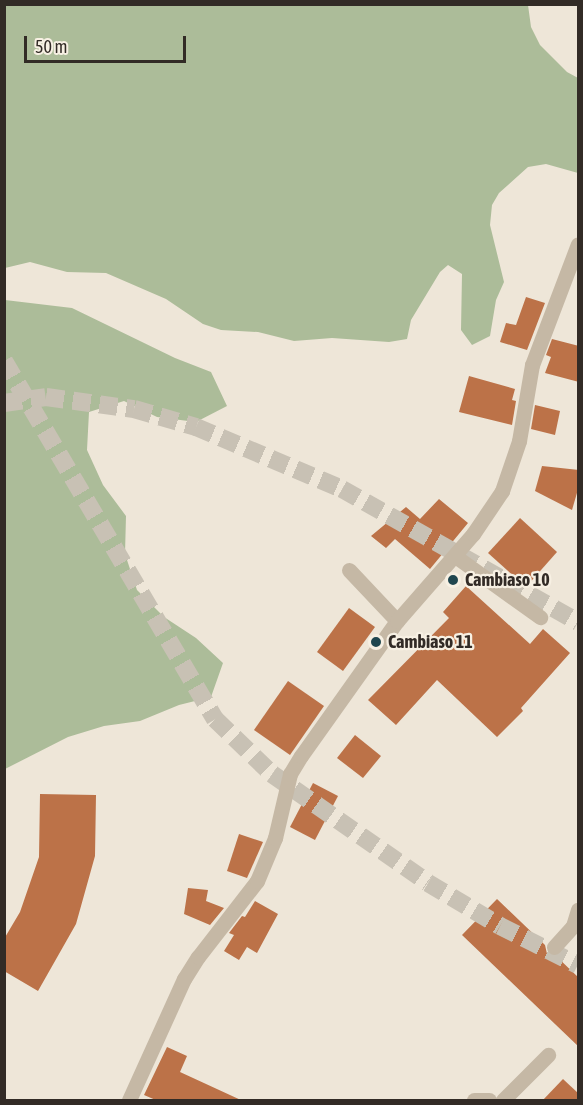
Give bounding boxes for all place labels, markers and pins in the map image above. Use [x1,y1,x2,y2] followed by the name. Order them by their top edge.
[465,569,550,591] place label: Cambiaso 10
[446,573,460,587] marker: Cambiaso 10
[388,631,473,653] place label: Cambiaso 11
[369,635,383,649] marker: Cambiaso 11

